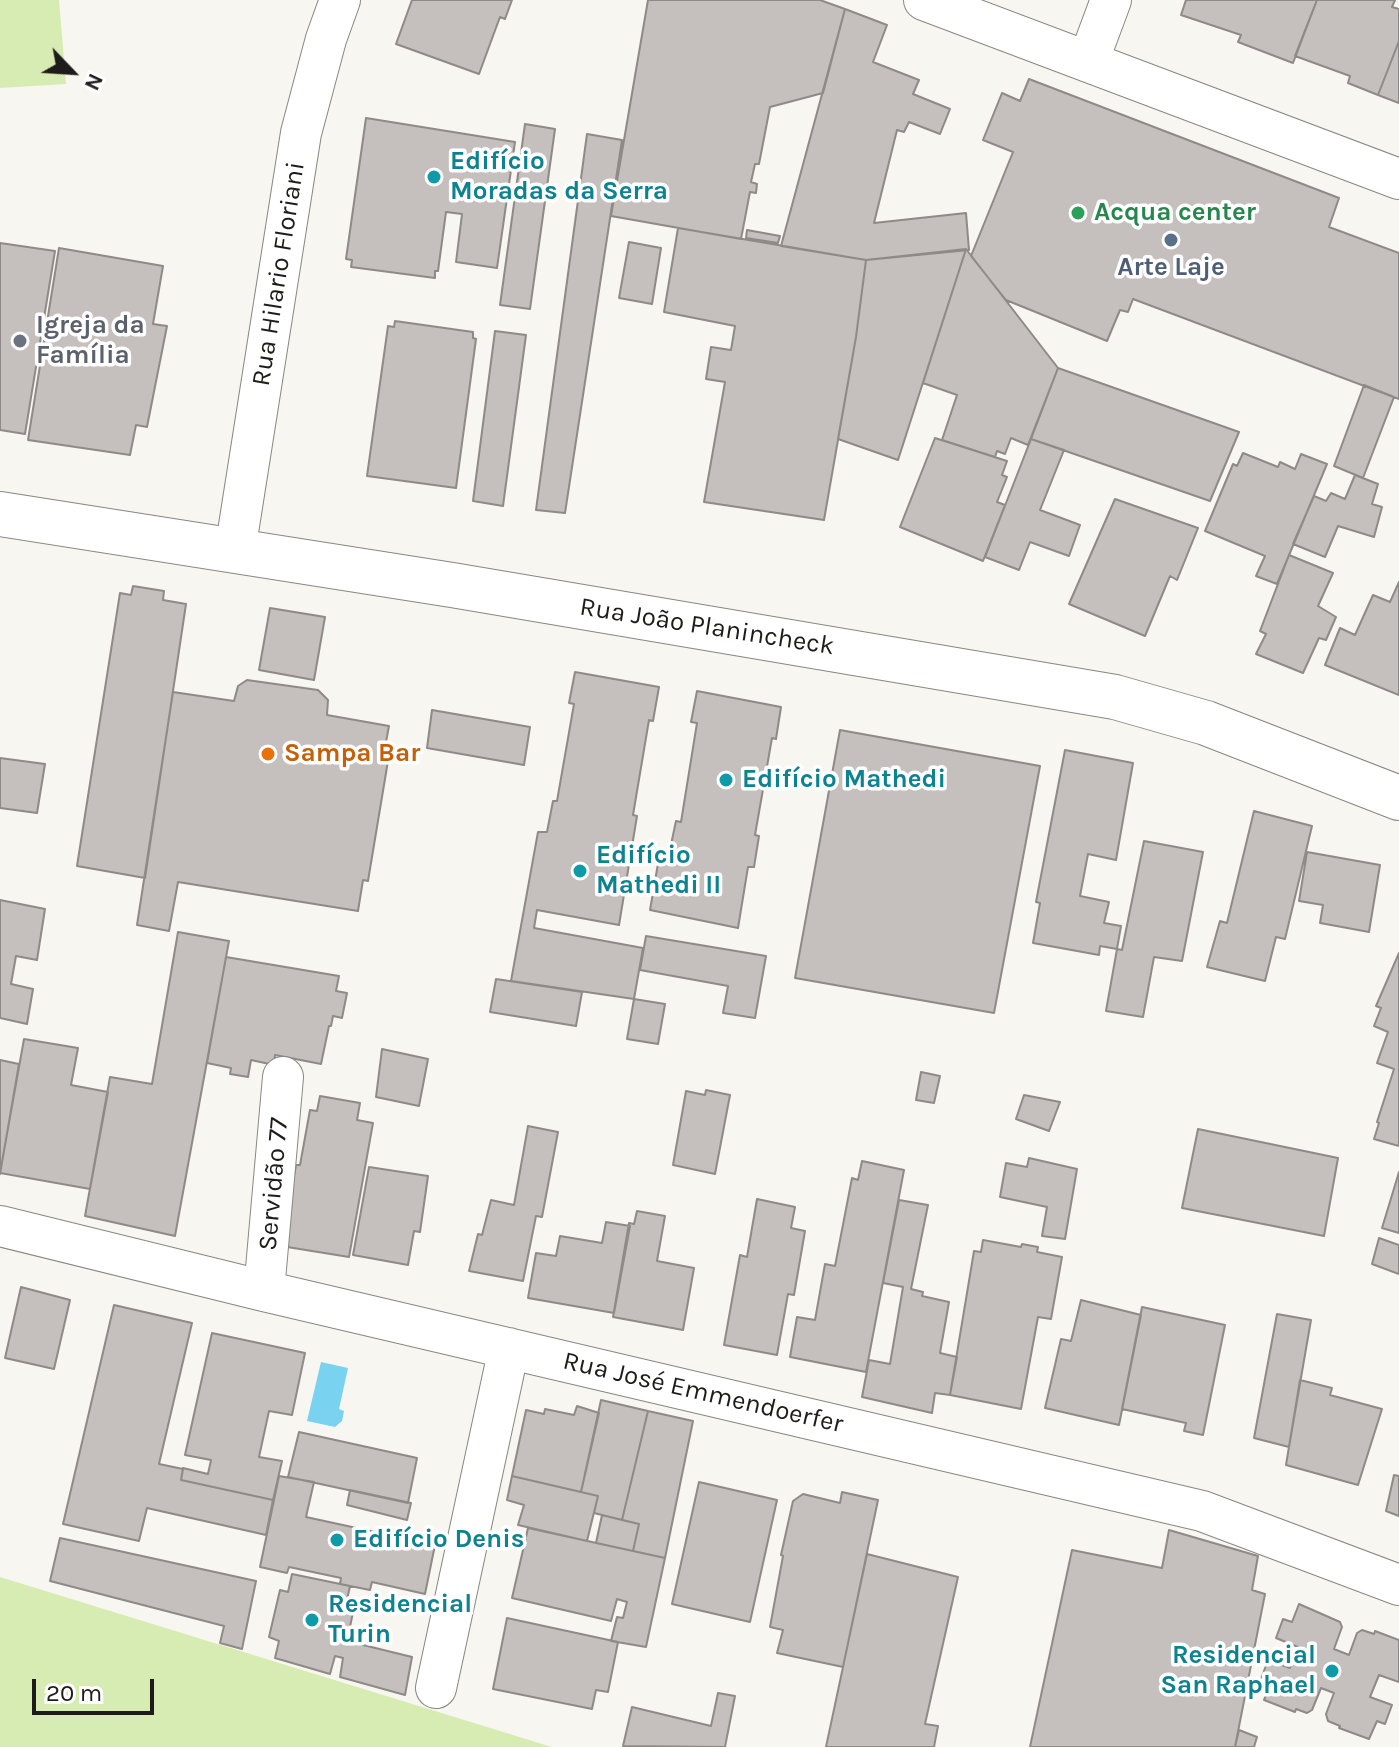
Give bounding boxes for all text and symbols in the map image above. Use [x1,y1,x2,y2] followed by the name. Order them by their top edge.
[32,32,112,112] north arrow
[79,69,109,95] text: N
[450,146,668,208] place label: Edifício Moradas da Serra
[246,160,312,388] street label: Rua Hilario Floriani
[425,168,443,186] marker: Edifício Moradas da Serra
[1094,197,1256,229] place label: Acqua center
[1069,204,1087,222] marker: Acqua center
[1162,231,1180,249] marker: Arte Laje
[1117,252,1225,284] place label: Arte Laje
[36,310,145,372] place label: Igreja da Família
[11,332,29,350] marker: Igreja da Família
[578,591,836,663] street label: Rua João Planincheck
[284,738,420,770] place label: Sampa Bar
[259,745,277,763] marker: Sampa Bar
[742,764,946,796] place label: Edifício Mathedi
[717,771,735,789] marker: Edifício Mathedi
[596,840,721,902] place label: Edifício Mathedi II
[571,862,589,880] marker: Edifício Mathedi II
[253,1116,295,1252] street label: Servidão 77
[560,1346,846,1440] street label: Rua José Emmendoerfer
[353,1524,524,1556] place label: Edifício Denis
[328,1531,346,1549] marker: Edifício Denis
[328,1589,472,1650] place label: Residencial Turin
[303,1611,321,1629] marker: Residencial Turin
[1161,1640,1316,1702] place label: Residencial San Raphael
[1323,1662,1341,1680] marker: Residencial San Raphael
[36,1663,158,1713] scale bar
[46,1679,102,1707] text: 20 m

